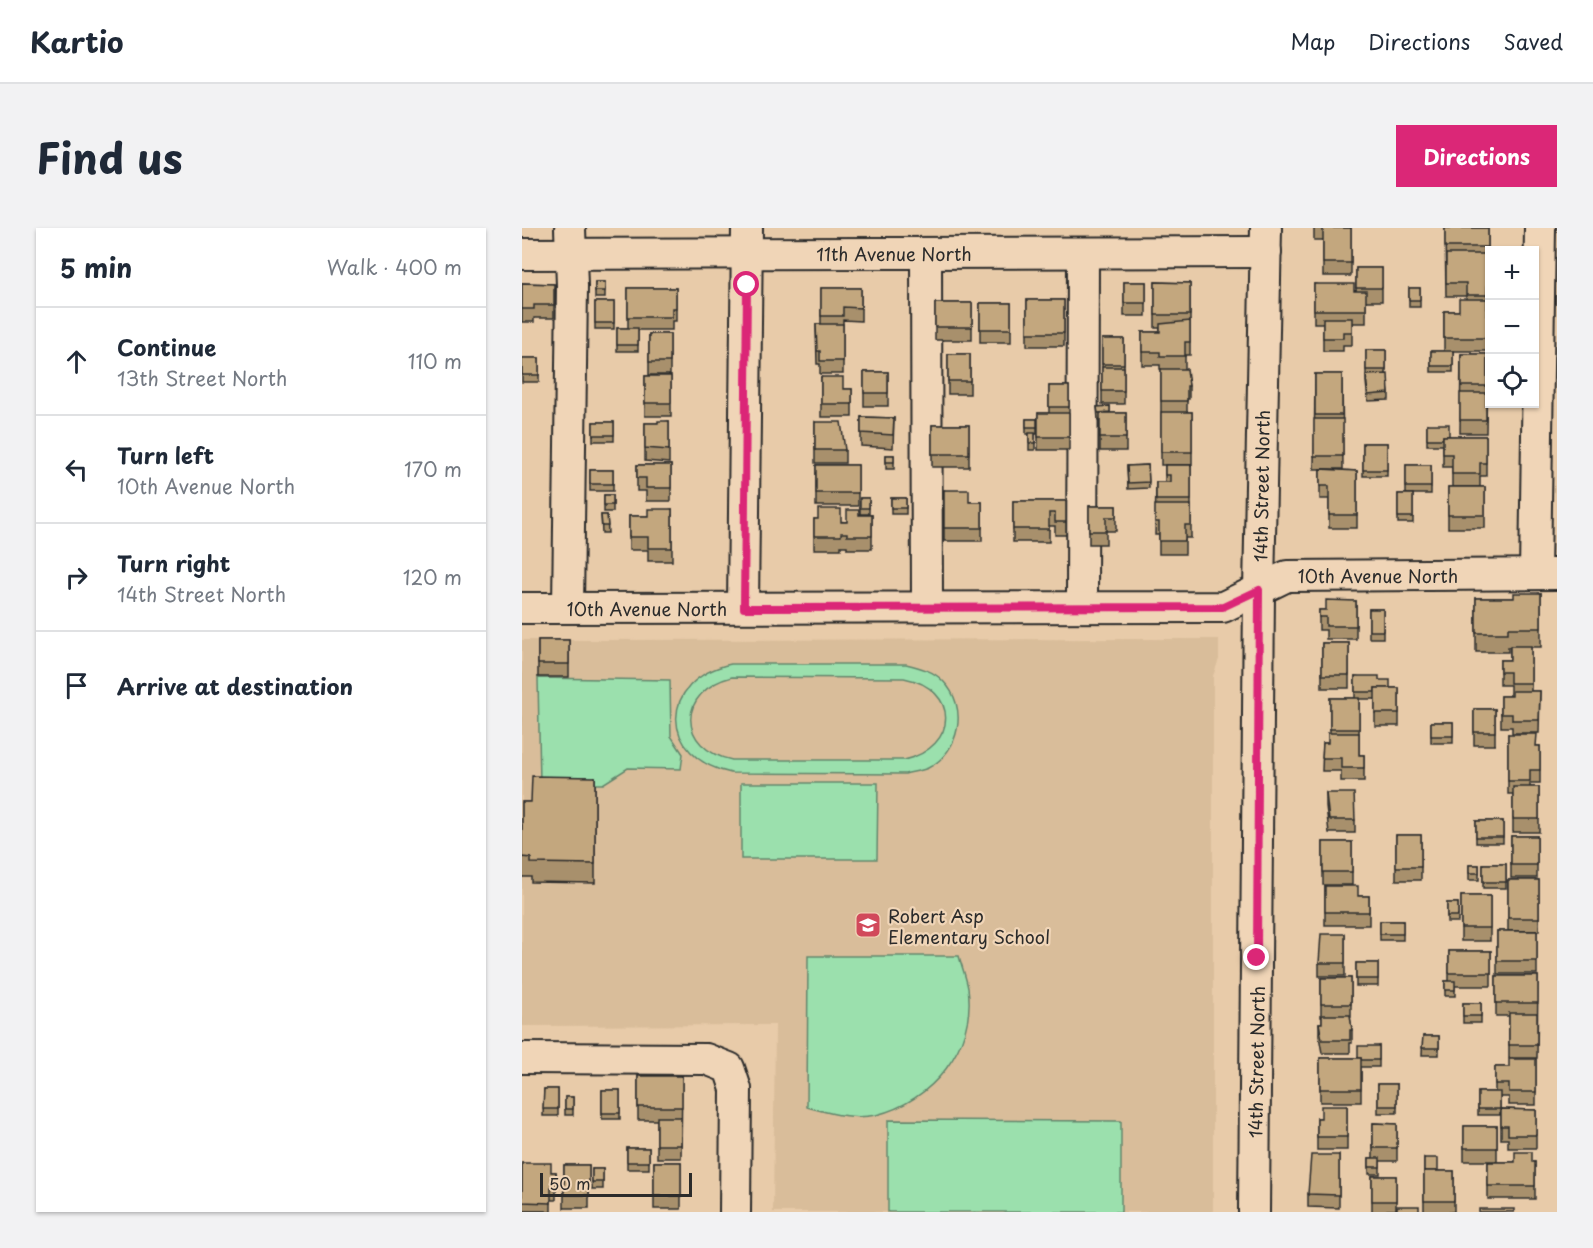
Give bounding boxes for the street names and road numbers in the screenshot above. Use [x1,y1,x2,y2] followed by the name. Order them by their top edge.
[816,240,972,267] street label: 11th Avenue North
[1246,410,1276,562] street label: 14th Street North
[1298,562,1458,589] street label: 10th Avenue North
[567,595,727,622] street label: 10th Avenue North
[1241,986,1271,1138] street label: 14th Street North

